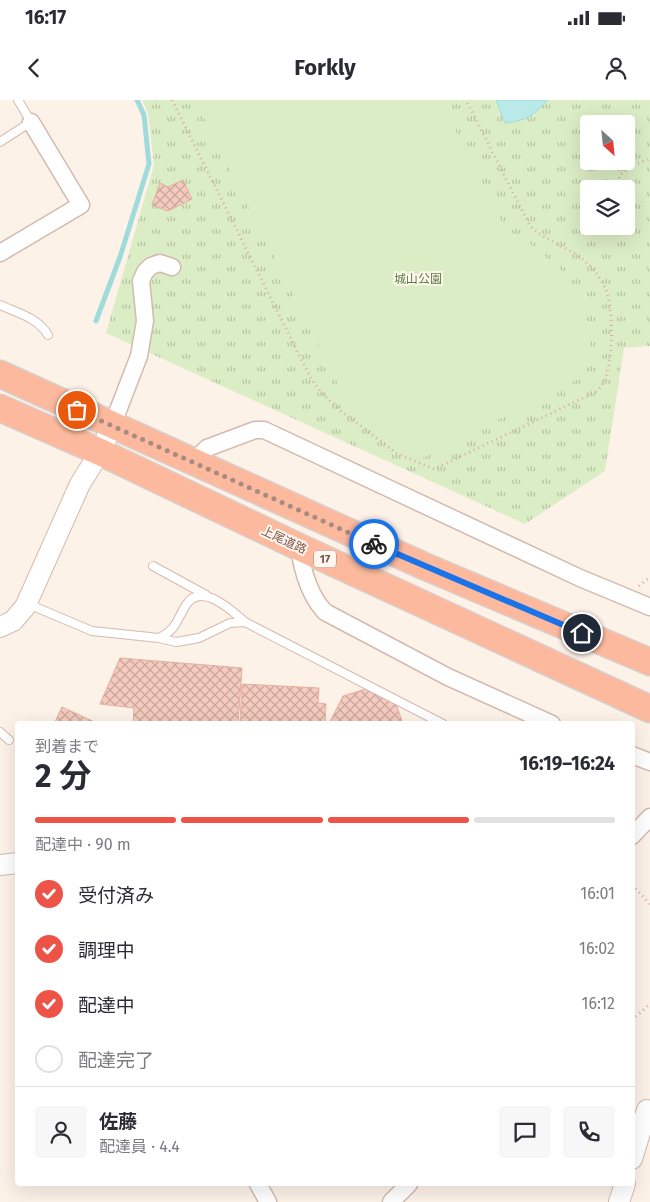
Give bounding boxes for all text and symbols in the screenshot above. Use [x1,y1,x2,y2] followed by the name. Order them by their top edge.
[25,6,66,29] text: 16:17
[20,54,48,82] icon: back
[294,54,356,81] text: Forkly
[602,54,630,82] icon: person
[580,115,635,170] north arrow
[580,115,635,235] map controls
[580,180,635,235] button: layers
[394,272,442,286] park label: 城山公園
[56,389,98,431] pin
[63,396,91,424] icon: bag
[349,519,399,569] courier
[259,524,309,556] street label: 上尾道路
[360,530,388,558] icon: bike
[314,550,336,568] road number: 17
[561,612,603,654] pin
[568,619,596,647] icon: home
[35,737,99,756] text: 到着まで
[519,752,615,775] text: 16:19–16:24
[35,757,91,795] text: 2 分
[35,835,131,854] text: 配達中 · 90 m
[35,880,63,908] icon: check
[78,884,154,907] text: 受付済み
[580,884,615,903] text: 16:01
[35,935,63,963] icon: check
[78,939,135,962] text: 調理中
[579,939,615,958] text: 16:02
[35,990,63,1018] icon: check
[78,994,135,1017] text: 配達中
[581,994,615,1013] text: 16:12
[78,1049,154,1072] text: 配達完了
[35,1106,87,1158] button: person
[499,1106,551,1158] button: chat
[563,1106,615,1158] button: phone
[99,1110,137,1133] text: 佐藤
[99,1137,180,1156] text: 配達員 · 4.4

